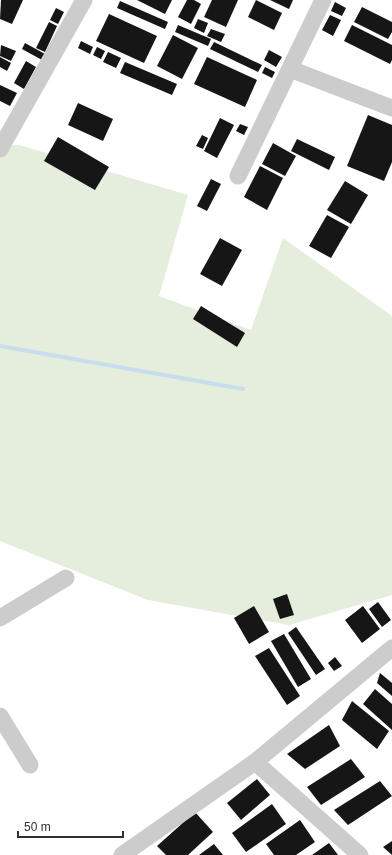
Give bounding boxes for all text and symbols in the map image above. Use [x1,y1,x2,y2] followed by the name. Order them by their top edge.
[18,813,123,839] scale bar
[24,820,51,834] text: 50 m

